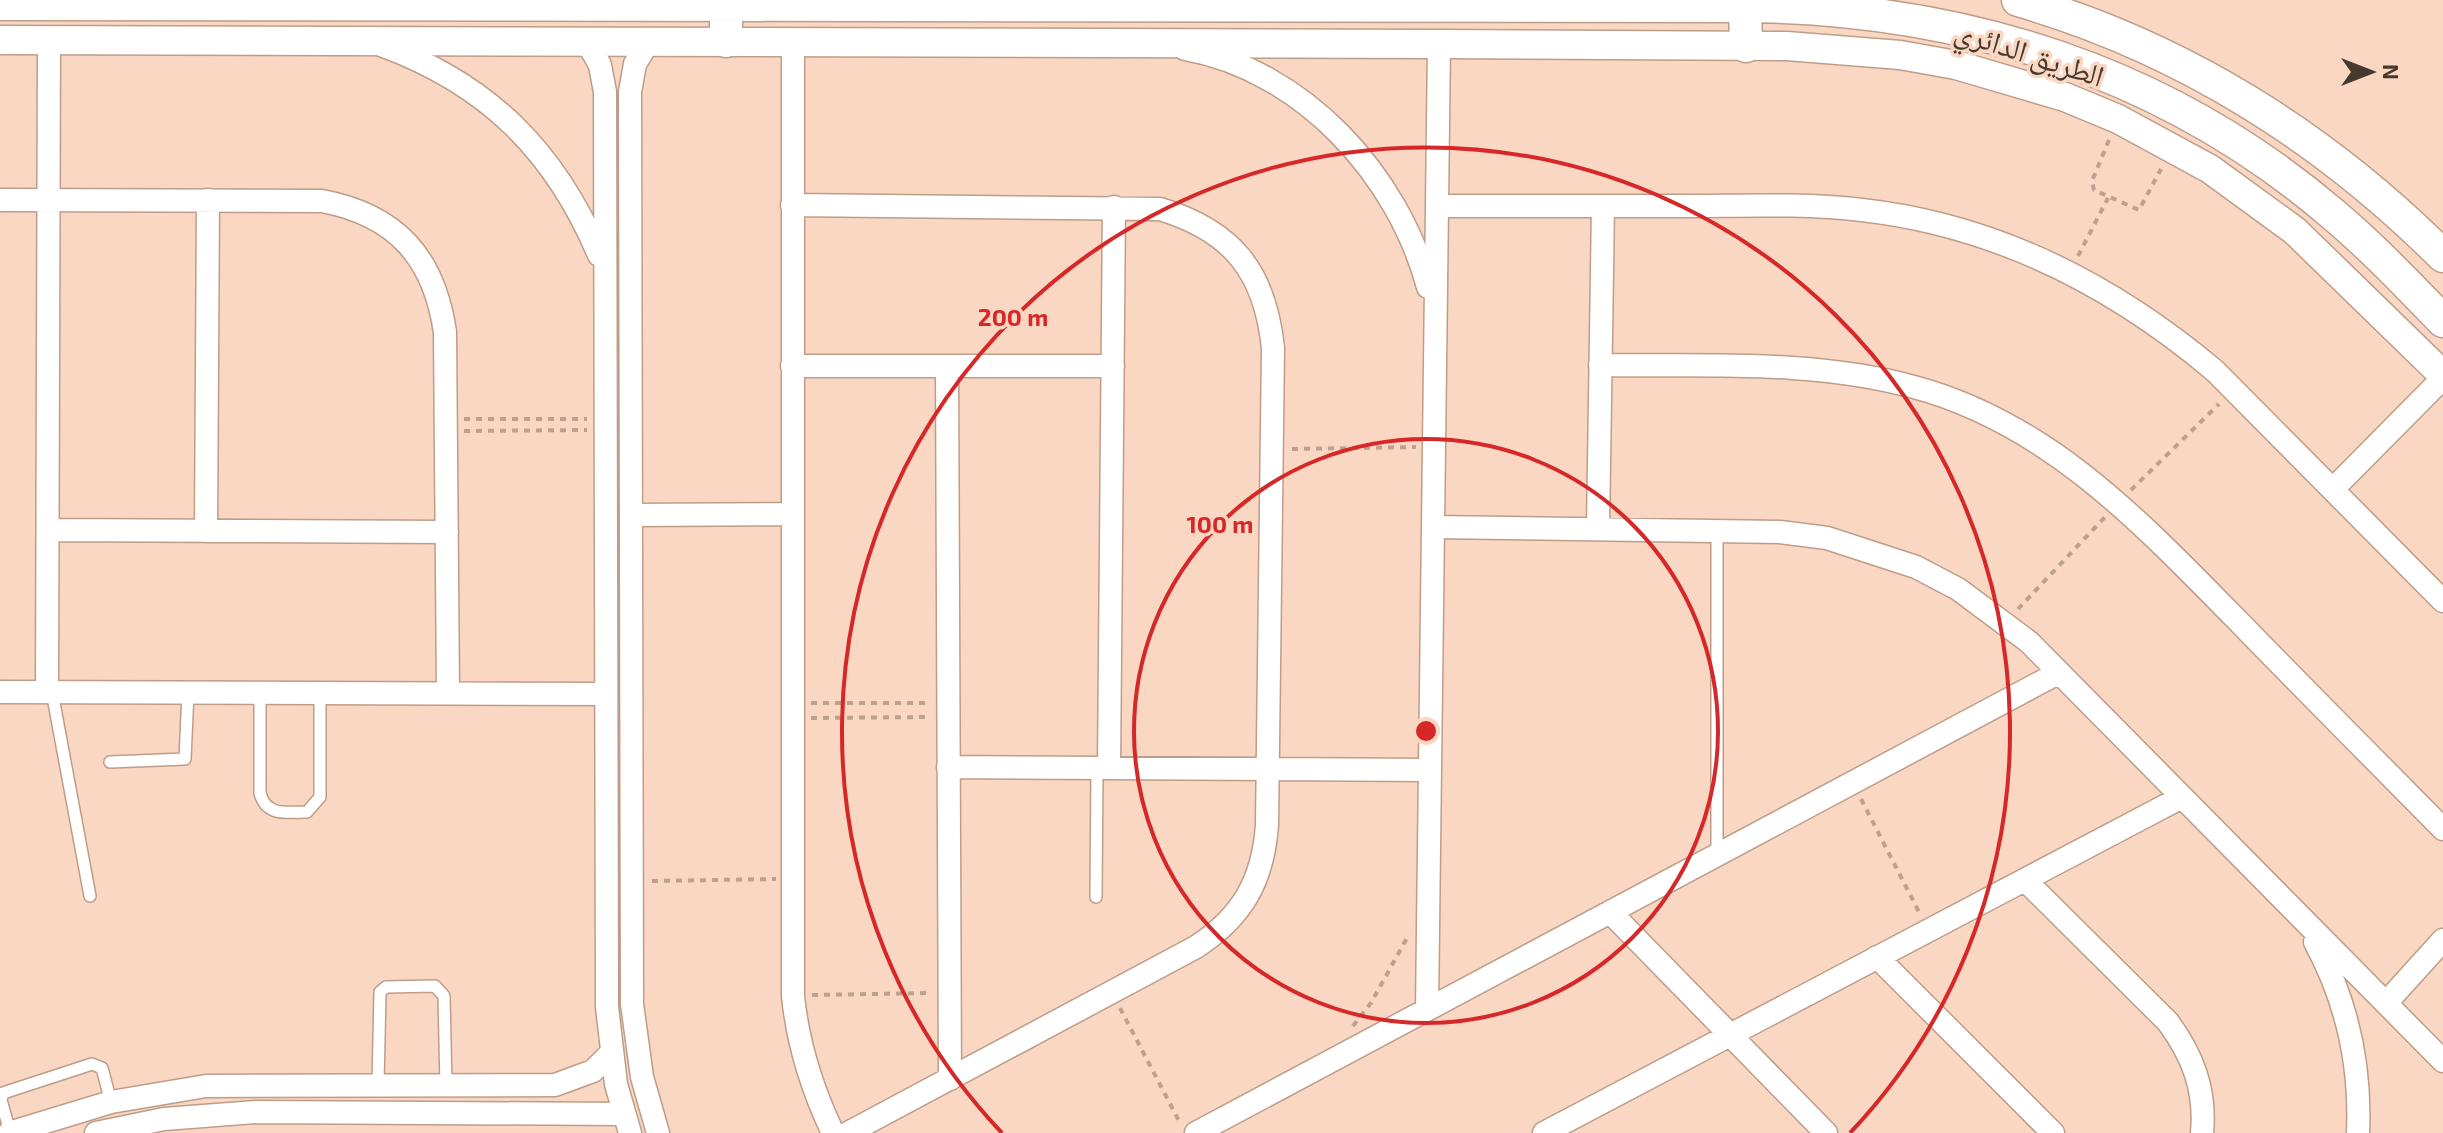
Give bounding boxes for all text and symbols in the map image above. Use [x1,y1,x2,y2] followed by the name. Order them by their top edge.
[1949,11,2109,100] street label: الطريق الدائري
[2331,32,2411,112] north arrow
[2379,64,2405,80] text: N
[978,302,1048,331] text: 200 m
[1187,509,1253,538] text: 100 m
[1412,717,1440,745] centre of rings

